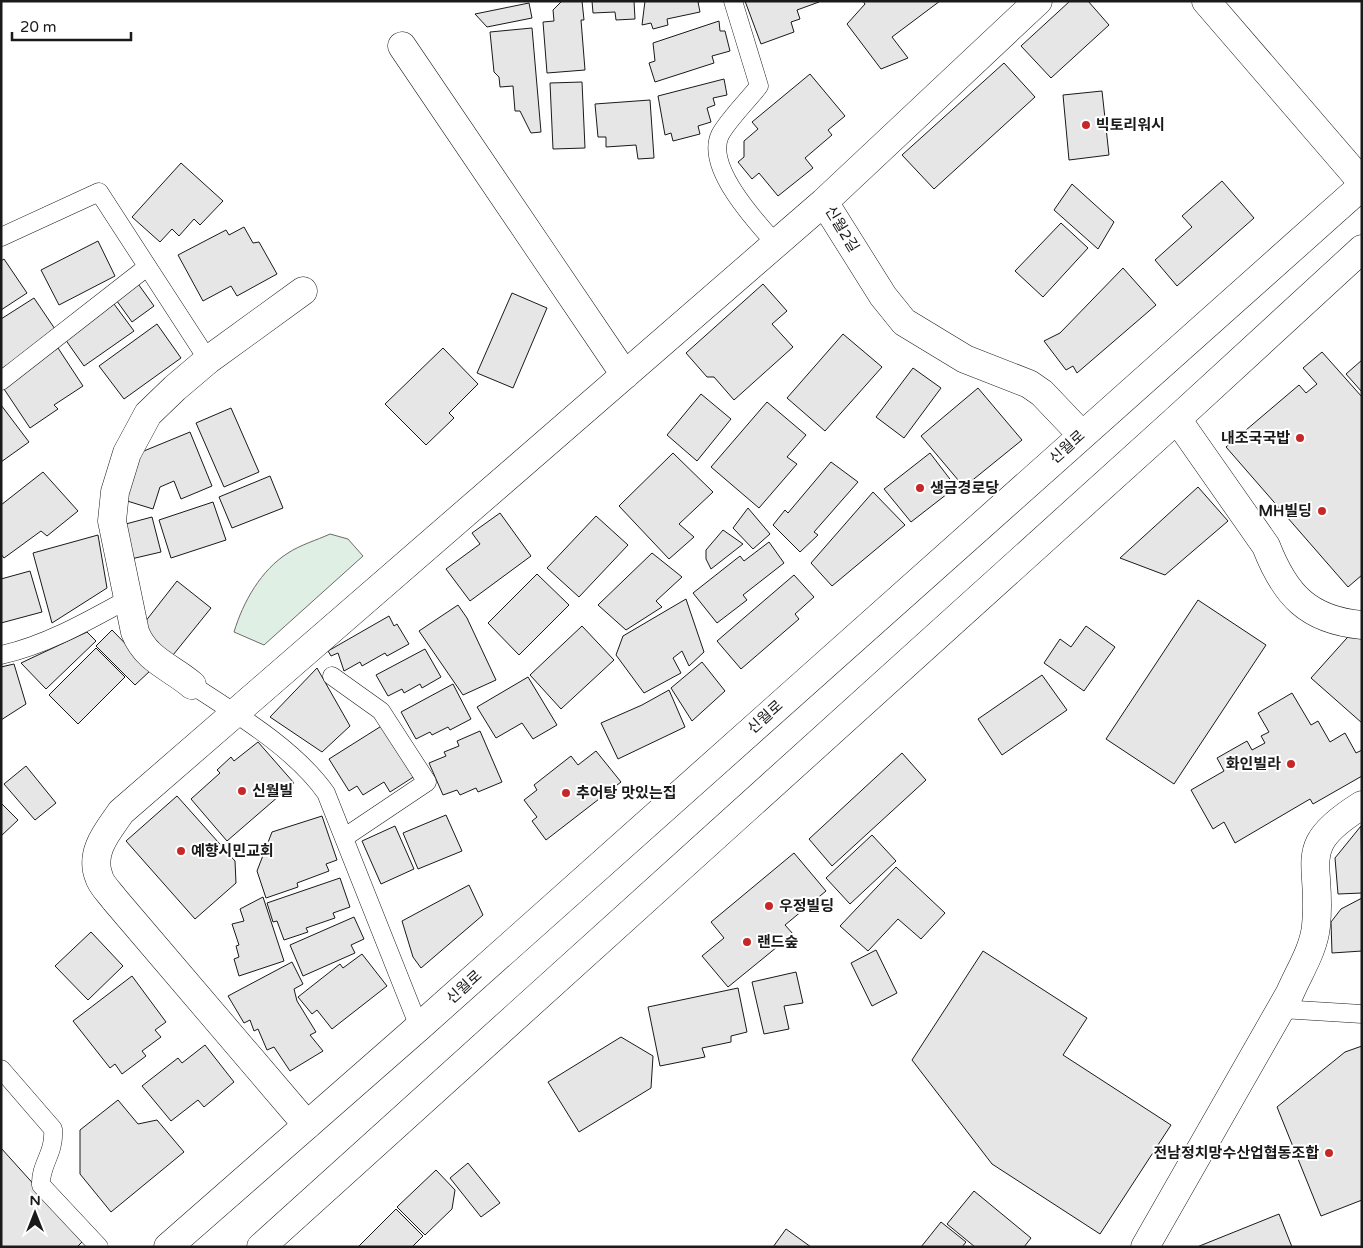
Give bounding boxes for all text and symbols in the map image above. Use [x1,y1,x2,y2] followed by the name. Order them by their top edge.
[12,10,131,42] scale bar
[20,18,57,36] text: 20 m
[1096,116,1165,134] place label: 빅토리워시
[1080,119,1092,131] marker: 빅토리워시
[821,203,863,255] street label: 신월2길
[1046,426,1088,468] street label: 신월로
[1221,429,1290,447] place label: 내조국국밥
[1294,432,1306,444] marker: 내조국국밥
[930,479,999,497] place label: 생금경로당
[914,482,926,494] marker: 생금경로당
[1259,502,1312,520] place label: MH빌딩
[1316,505,1328,517] marker: MH빌딩
[744,696,786,738] street label: 신월로
[1226,755,1281,773] place label: 화인빌라
[1285,758,1297,770] marker: 화인빌라
[252,782,293,800] place label: 신월빌
[576,784,677,802] place label: 추어탕 맛있는집
[236,785,248,797] marker: 신월빌
[560,787,572,799] marker: 추어탕 맛있는집
[191,842,274,860] place label: 예향시민교회
[175,845,187,857] marker: 예향시민교회
[779,897,834,915] place label: 우정빌딩
[763,900,775,912] marker: 우정빌딩
[757,933,799,951] place label: 랜드숲
[741,936,753,948] marker: 랜드숲
[443,966,485,1008] street label: 신월로
[1153,1144,1319,1162] place label: 전남정치망수산업협동조합
[1323,1147,1335,1159] marker: 전남정치망수산업협동조합
[10,1188,60,1238] north arrow
[29,1192,41,1209] text: N

